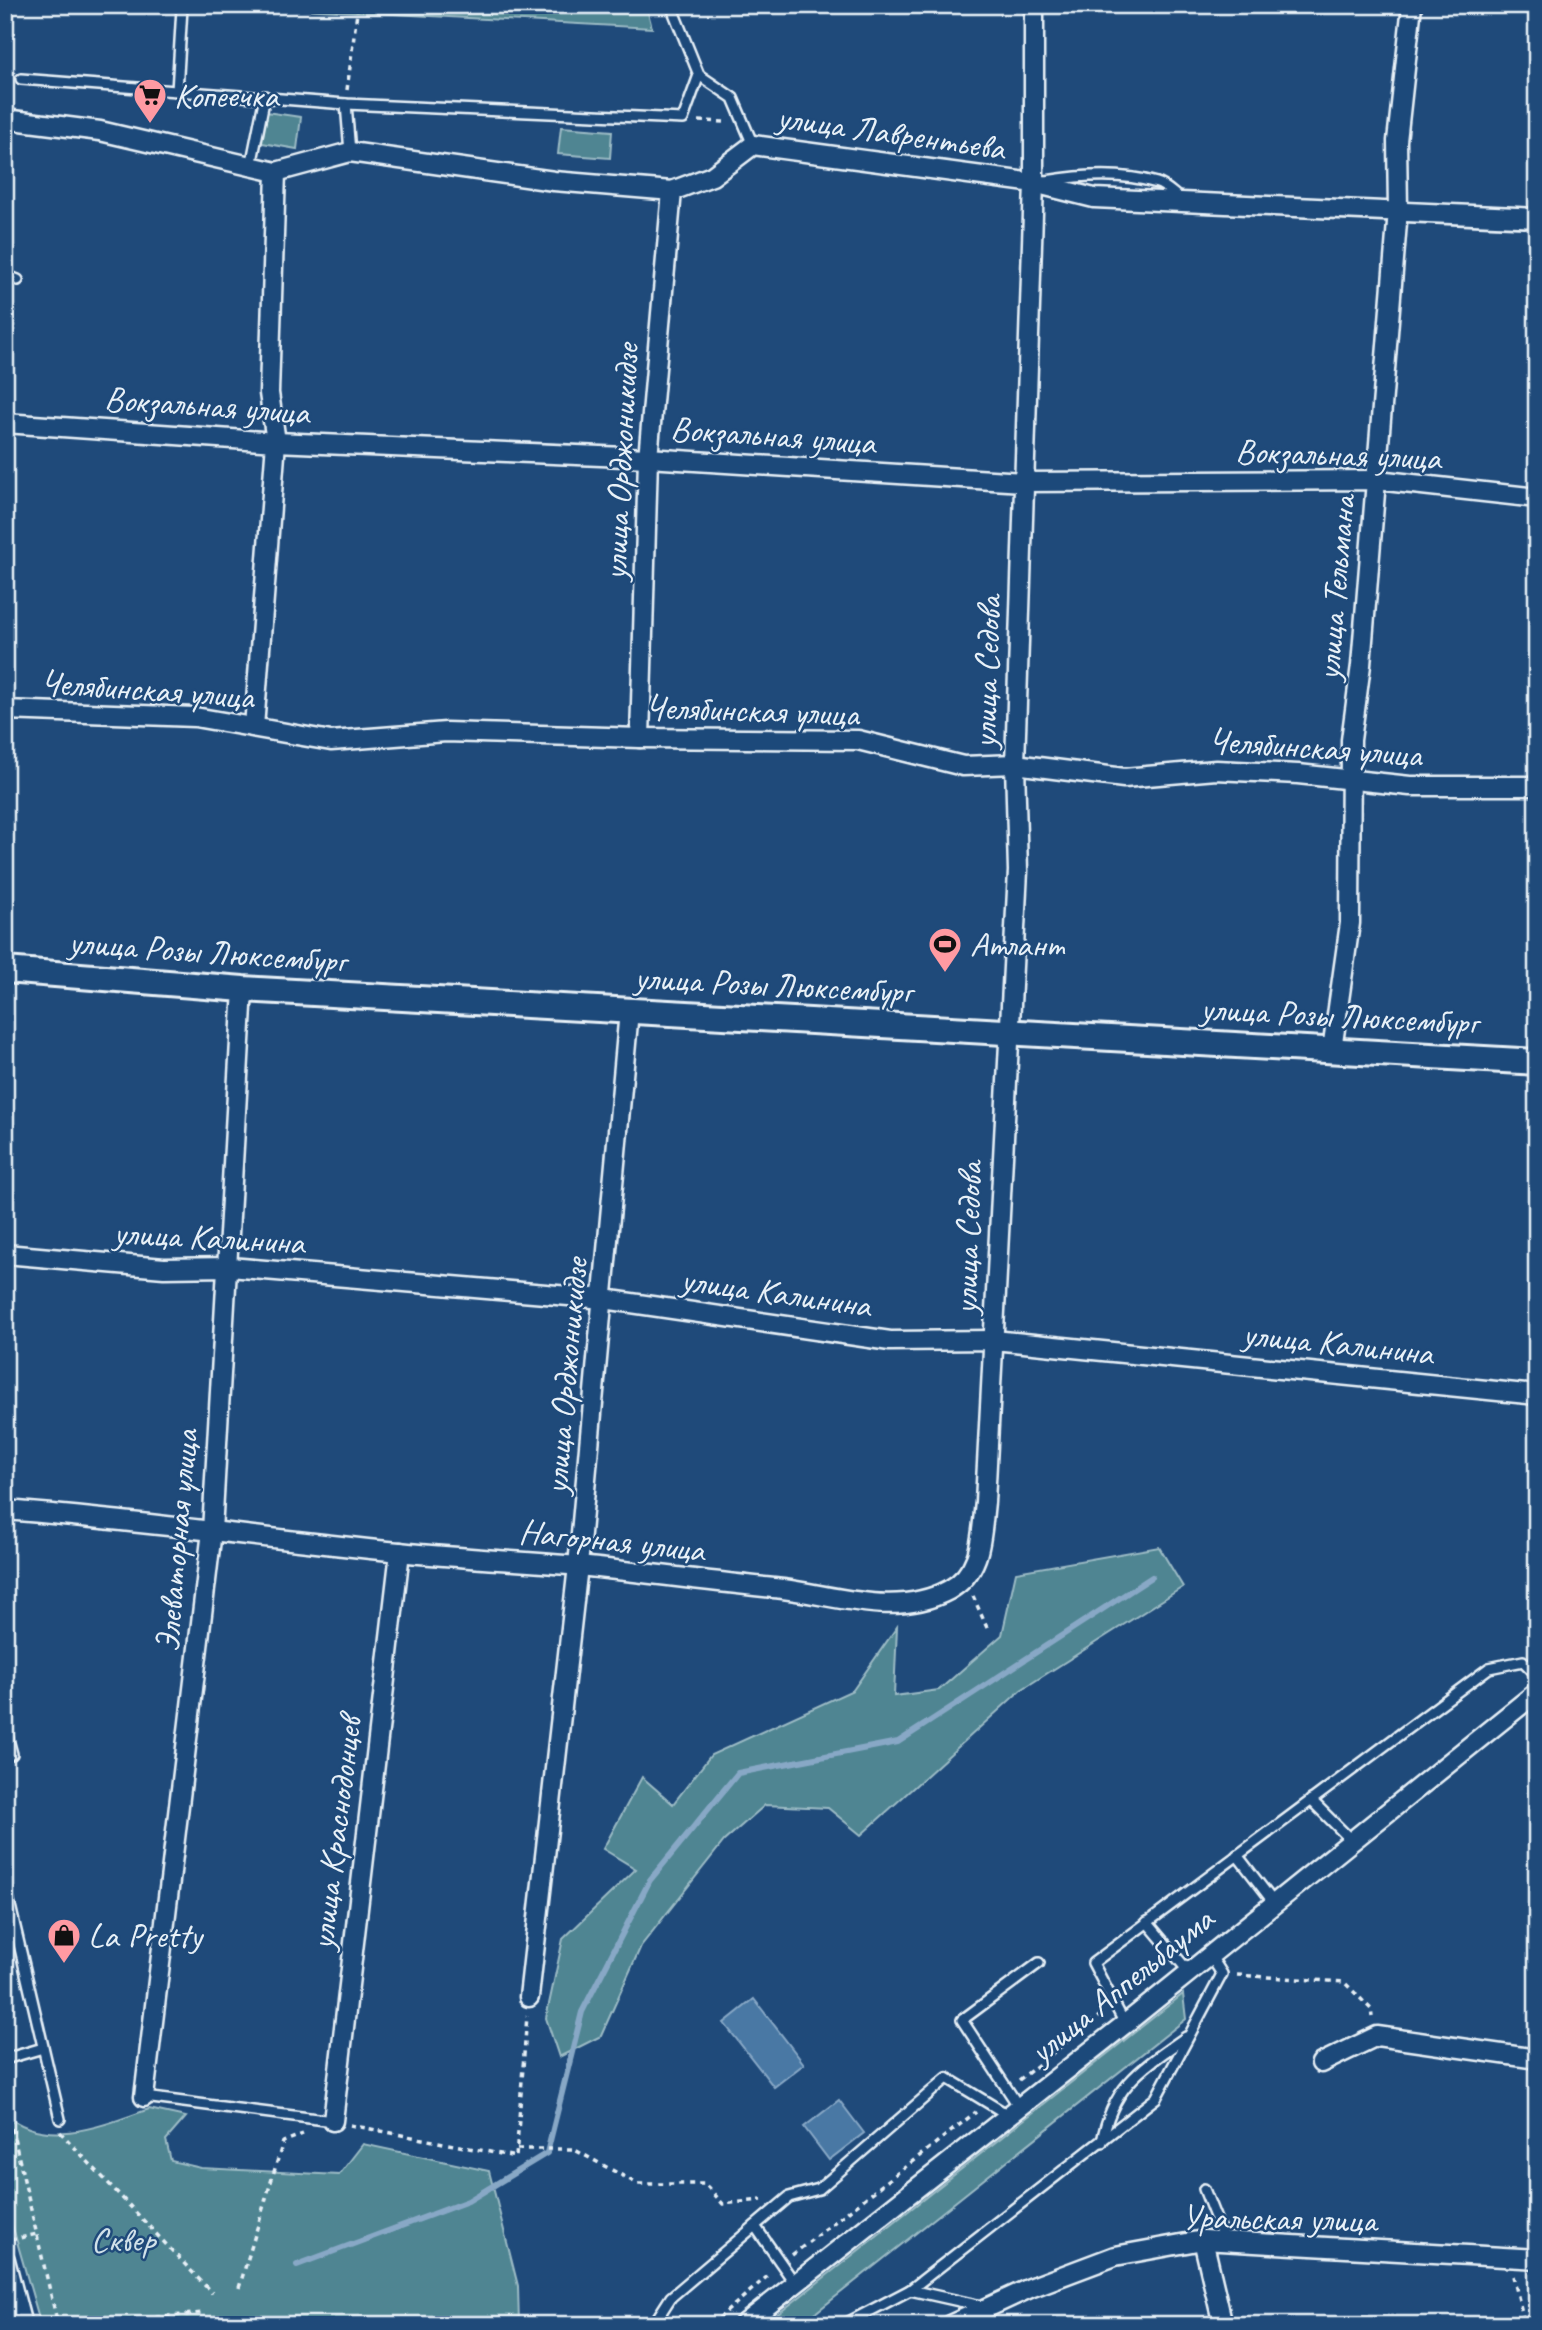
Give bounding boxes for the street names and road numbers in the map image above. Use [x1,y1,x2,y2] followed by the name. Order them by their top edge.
[772,94,1010,171] street label: улица Лаврентьева
[592,340,649,583] street label: улица Орджоникидзе
[103,376,314,435] street label: Вокзальная улица
[669,406,880,465] street label: Вокзальная улица
[1235,428,1444,481] street label: Вокзальная улица
[1305,491,1366,684] street label: улица Тельмана
[961,592,1012,751] street label: улица Седова
[39,660,257,720] street label: Челябинская улица
[644,684,861,737] street label: Челябинская улица
[1207,718,1425,778] street label: Челябинская улица
[65,919,351,984] street label: улица Розы Люксембург
[632,955,917,1014] street label: улица Розы Люксембург
[1198,986,1483,1045] street label: улица Розы Люксембург
[942,1158,993,1317] street label: улица Седова
[110,1210,308,1265] street label: улица Калинина
[533,1254,598,1498] street label: улица Орджоникидзе
[676,1257,876,1328] street label: улица Калинина
[1239,1311,1438,1376] street label: улица Калинина
[144,1426,209,1654] street label: Элеваторная улица
[517,1508,709,1573] street label: Нагорная улица
[299,1708,373,1954] street label: улица Краснодонцев
[1018,1895,1225,2075] street label: улица Аппельбаума
[1181,2194,1379,2243] street label: Уральская улица

